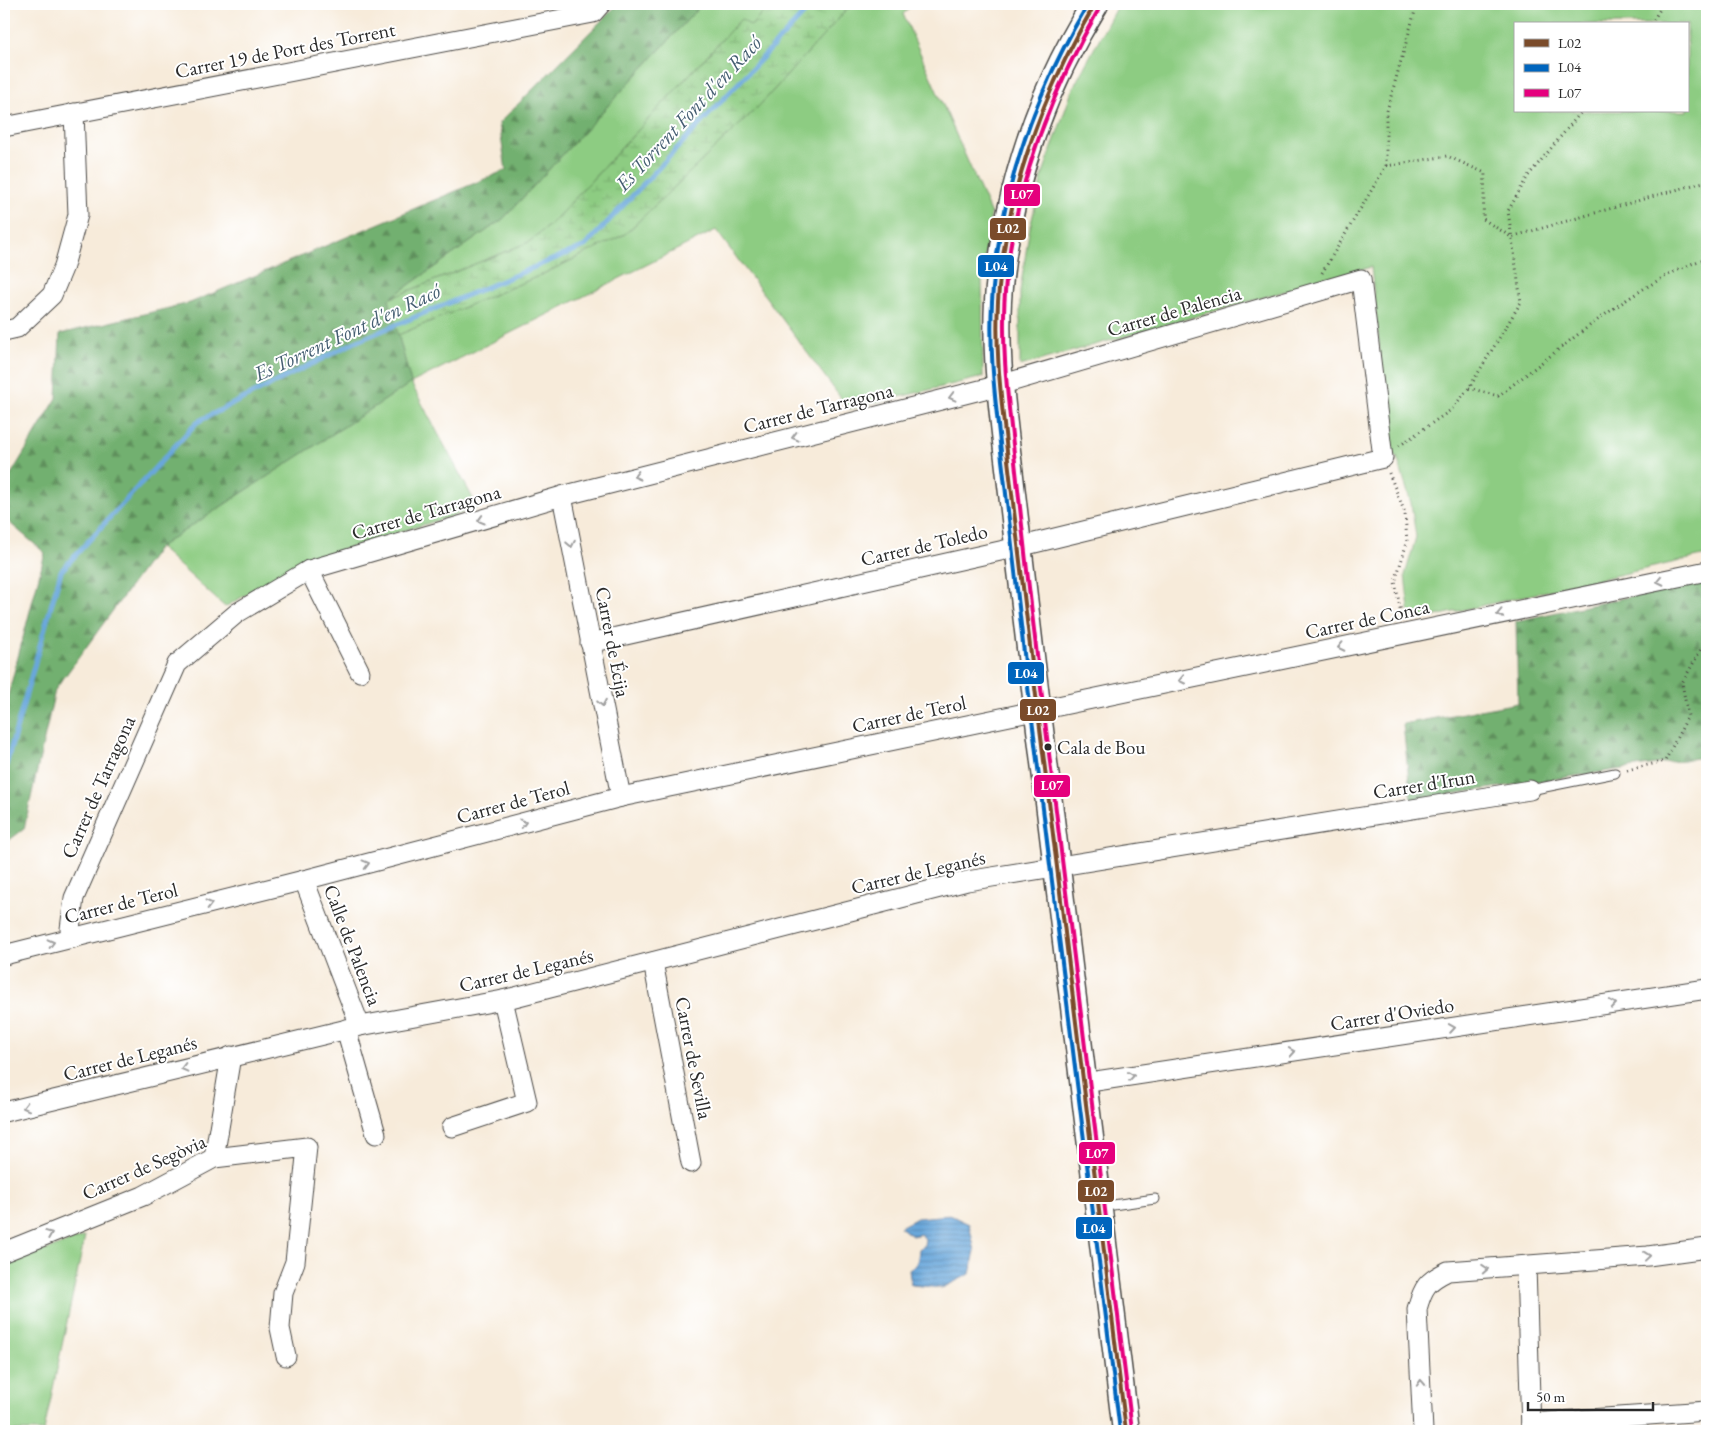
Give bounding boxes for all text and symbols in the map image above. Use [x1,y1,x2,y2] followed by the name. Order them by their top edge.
[173,16,398,84] street label: Carrer 19 de Port des Torrent
[1514,22,1688,112] legend
[608,29,768,197] water label: Es Torrent Font d'en Racó
[1558,33,1582,52] text: L02
[1558,57,1582,76] text: L04
[1558,83,1582,102] text: L07
[1003,183,1041,207] line badge: L07
[1010,185,1034,203] text: L07
[989,217,1027,241] line badge: L02
[996,219,1020,237] text: L02
[977,254,1015,278] line badge: L04
[984,257,1008,275] text: L04
[249,277,445,387] water label: Es Torrent Font d'en Racó
[1104,279,1244,343] street label: Carrer de Palencia
[740,377,896,439] street label: Carrer de Tarragona
[948,391,957,402] one-way arrow
[790,431,799,442] one-way arrow
[634,471,642,481] one-way arrow
[349,478,503,546] street label: Carrer de Tarragona
[477,514,485,524] one-way arrow
[858,518,990,572] street label: Carrer de Toledo
[565,539,576,548] one-way arrow
[1655,575,1664,586] one-way arrow
[590,584,636,700] street label: Carrer de Écija
[1302,593,1432,645] street label: Carrer de Conca
[1496,608,1505,619] one-way arrow
[1337,641,1346,652] one-way arrow
[1007,661,1045,685] line badge: L04
[1014,664,1038,682] text: L04
[1178,674,1187,685] one-way arrow
[850,689,969,739] street label: Carrer de Terol
[1019,698,1057,722] line badge: L02
[596,699,607,707] one-way arrow
[1026,701,1050,719] text: L02
[55,711,141,862] street label: Carrer de Tarragona
[1057,735,1145,760] place label: Cala de Bou
[1043,742,1053,752] marker: Cala de Bou
[1371,763,1477,805] street label: Carrer d'Irun
[454,774,573,830] street label: Carrer de Terol
[1033,774,1071,798] line badge: L07
[1040,776,1064,794] text: L07
[519,818,527,828] one-way arrow
[848,844,988,900] street label: Carrer de Leganés
[362,859,371,870] one-way arrow
[62,876,181,930] street label: Carrer de Terol
[318,881,388,1009] street label: Calle de Palencia
[204,899,213,910] one-way arrow
[47,938,56,949] one-way arrow
[456,942,596,998] street label: Carrer de Leganés
[1328,991,1456,1037] street label: Carrer d'Oviedo
[669,995,719,1121] street label: Carrer de Sevilla
[1609,999,1617,1009] one-way arrow
[1448,1023,1457,1033] one-way arrow
[60,1029,200,1087] street label: Carrer de Leganés
[1287,1047,1296,1057] one-way arrow
[180,1062,189,1073] one-way arrow
[1127,1071,1135,1082] one-way arrow
[23,1101,31,1111] one-way arrow
[78,1128,210,1206] street label: Carrer de Segòvia
[1078,1141,1116,1165] line badge: L07
[1085,1144,1109,1162] text: L07
[1077,1179,1115,1203] line badge: L02
[1084,1182,1108,1200] text: L02
[1075,1216,1113,1240] line badge: L04
[1082,1219,1106,1237] text: L04
[44,1229,53,1240] one-way arrow
[1643,1251,1651,1262] one-way arrow
[1481,1264,1489,1275] one-way arrow
[1415,1378,1426,1386] one-way arrow
[1528,1380,1654,1412] scale bar
[1536,1387,1565,1406] text: 50 m

